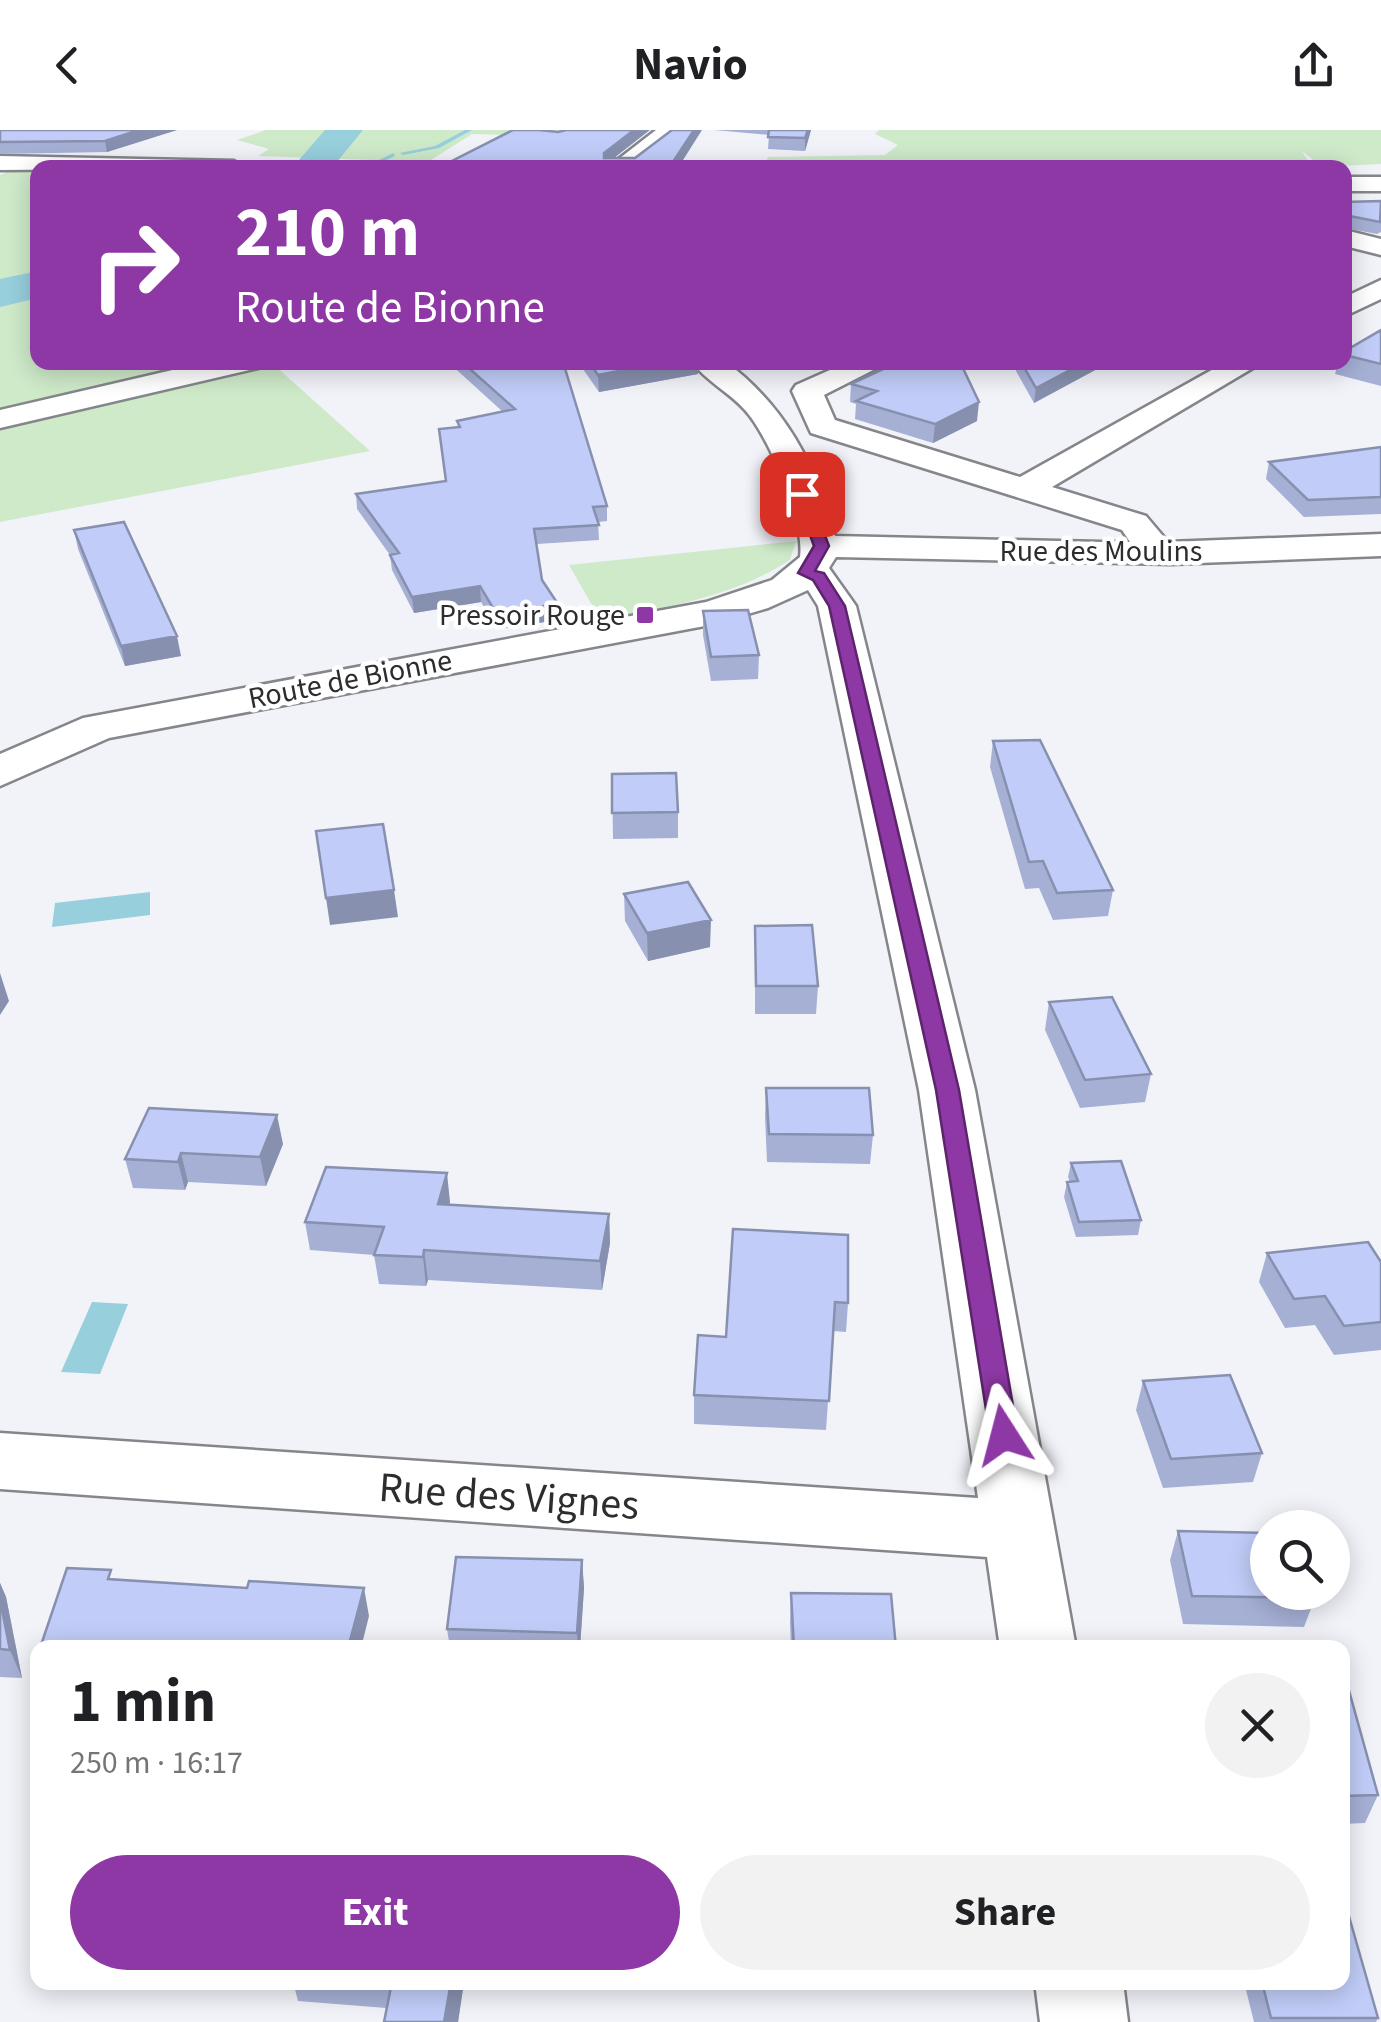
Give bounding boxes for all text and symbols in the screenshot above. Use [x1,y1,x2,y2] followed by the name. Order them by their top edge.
[633,33,748,97] text: Navio
[40,38,95,93] icon: back
[1286,38,1341,93] icon: share
[235,183,420,283] text: 210 m
[70,200,200,330] icon: right
[235,276,545,340] text: Route de Bionne
[760,452,845,537] pin
[775,467,830,522] icon: arrive
[1000,530,1202,573] street label: Rue des Moulins
[439,594,625,637] place label: Pressoir Rouge
[634,604,656,626] marker: Pressoir Rouge
[245,639,456,720] street label: Route de Bionne
[952,1383,1056,1487] position arrow
[377,1458,641,1536] street label: Rue des Vignes
[1250,1510,1350,1610] map controls
[1250,1510,1350,1610] button: search
[70,1660,216,1745] text: 1 min
[1205,1673,1310,1778] button: close
[70,1740,243,1786] text: 250 m · 16:17
[70,1855,680,1970] button: Exit
[700,1855,1310,1970] button: Share

